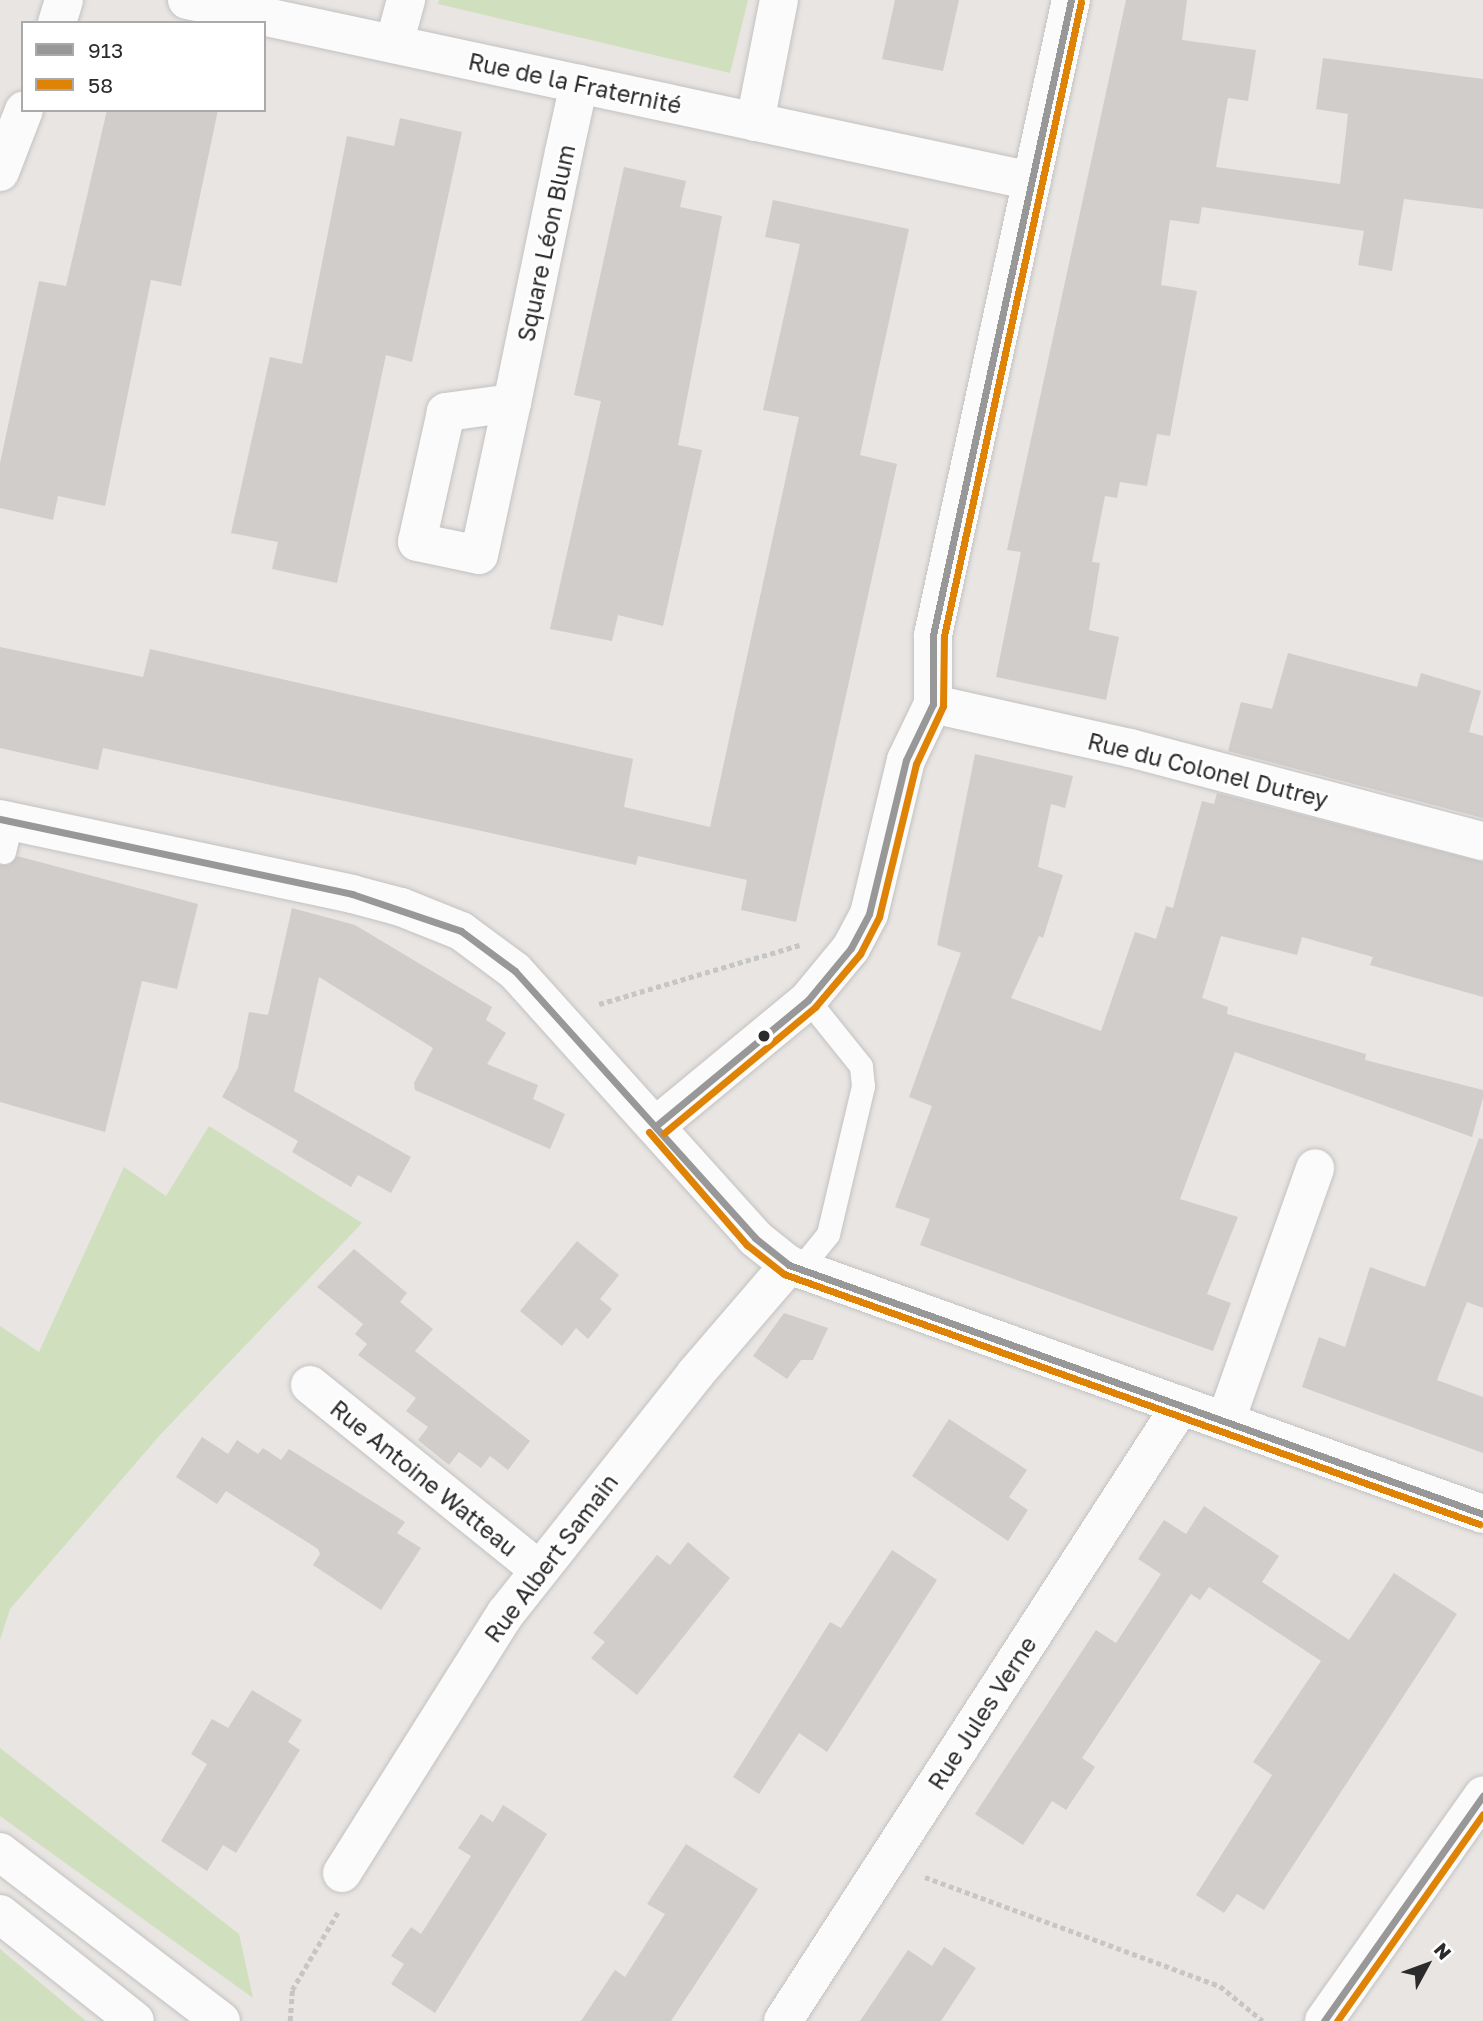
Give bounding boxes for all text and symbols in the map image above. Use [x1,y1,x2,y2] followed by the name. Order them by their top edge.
[21,21,266,112] legend
[88,37,123,63] text: 913
[466,47,684,119] street label: Rue de la Fraternité
[88,72,113,98] text: 58
[512,142,580,344] street label: Square Léon Blum
[1085,727,1331,813] street label: Rue du Colonel Dutrey
[757,1029,771,1043] unlabelled marker
[325,1394,523,1562] street label: Rue Antoine Watteau
[479,1468,623,1648] street label: Rue Albert Samain
[922,1631,1042,1795] street label: Rue Jules Verne
[1392,1930,1462,2000] north arrow
[1430,1938,1457,1964] text: N

